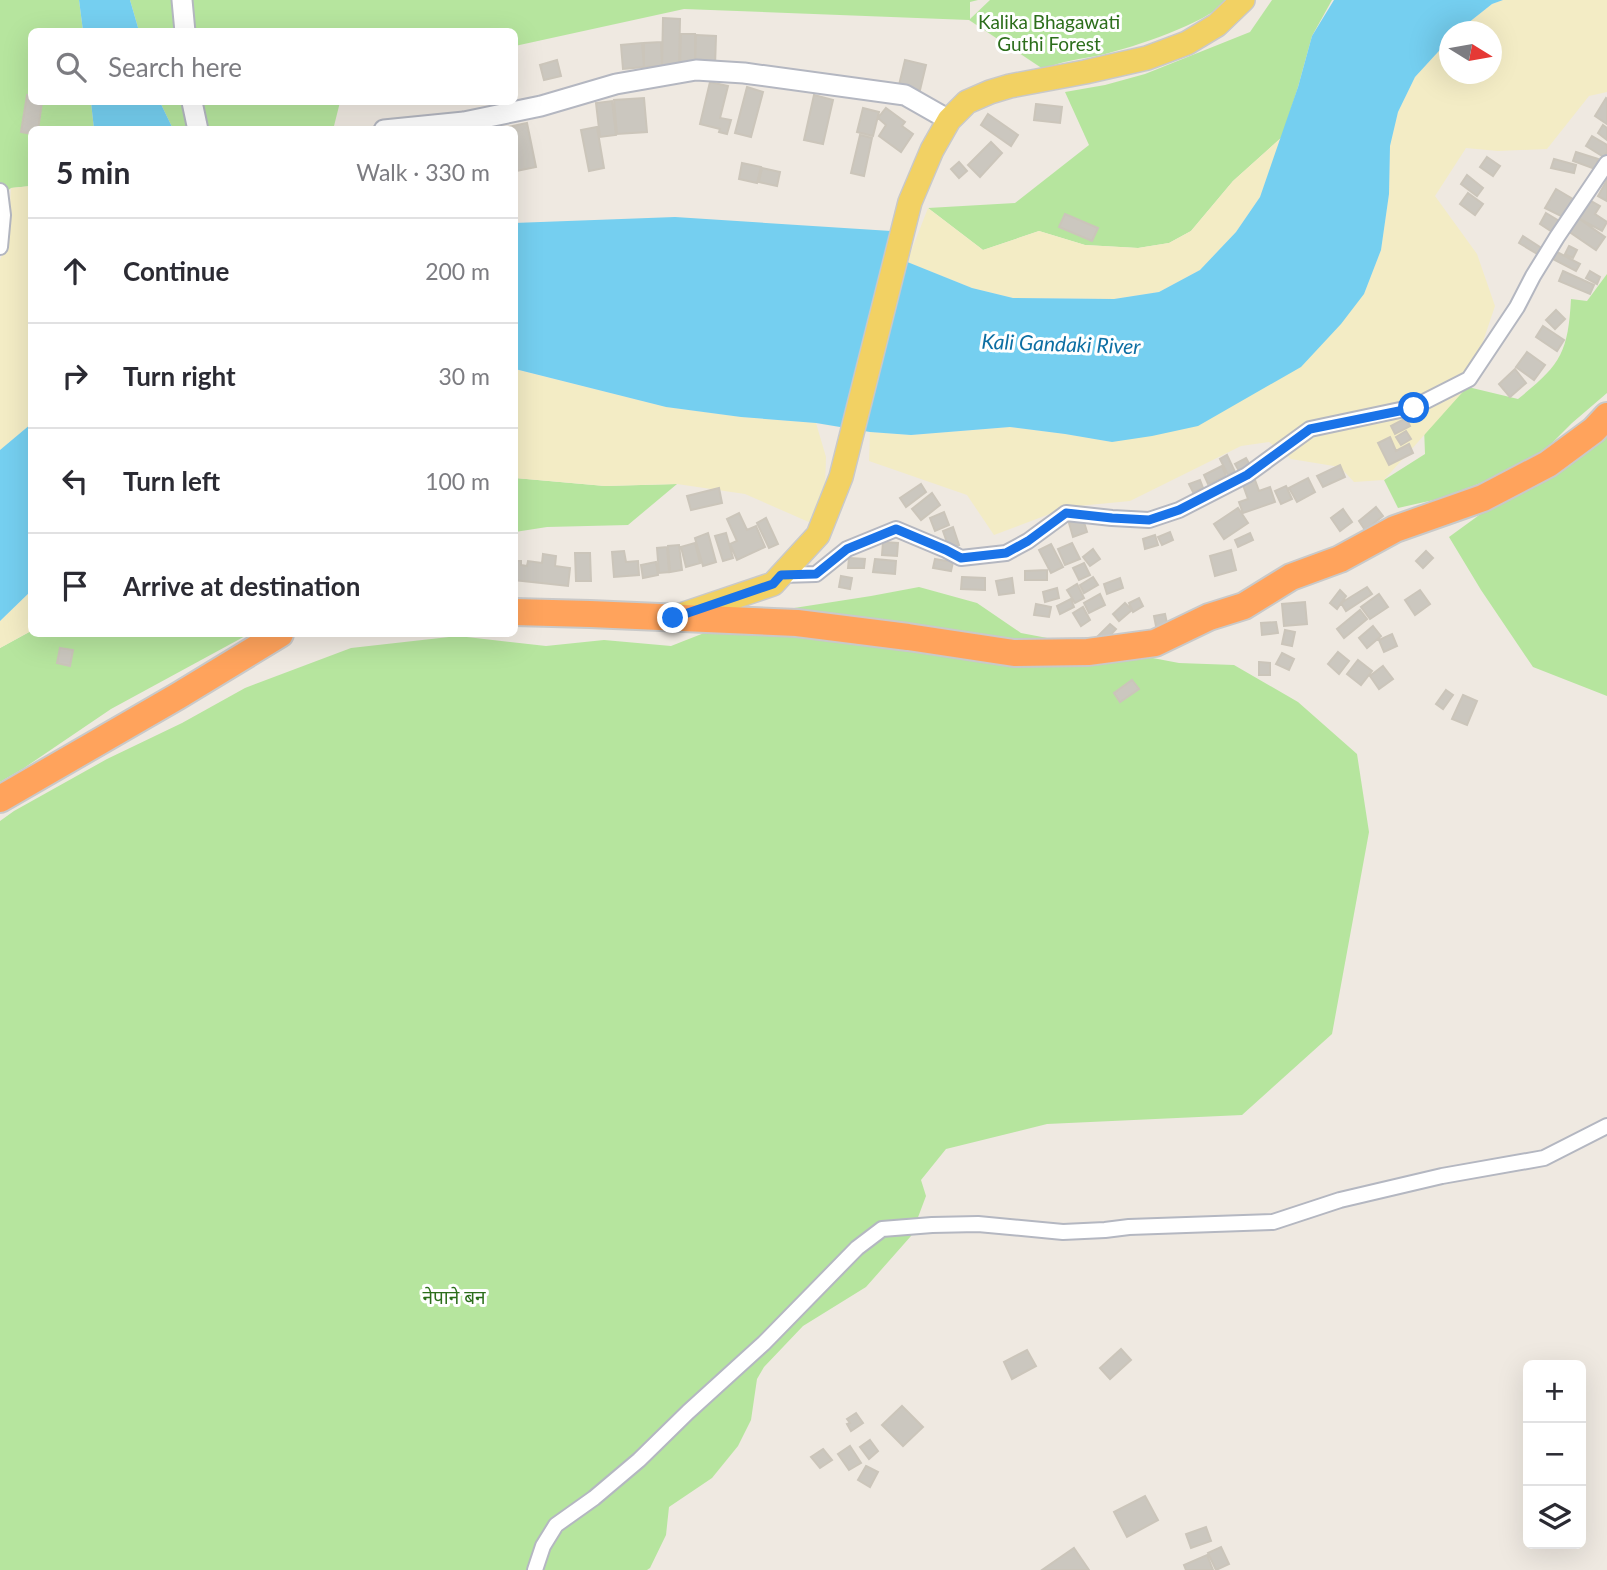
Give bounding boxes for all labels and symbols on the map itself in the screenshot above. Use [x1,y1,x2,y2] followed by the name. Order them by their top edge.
[978,10,1120,55] park label: Kalika Bhagawati Guthi Forest
[1439,21,1502,84] north arrow
[981,328,1142,358] water label: Kali Gandaki River
[1398,392,1429,423] route start
[657,602,688,633] route end
[422,1285,486,1308] park label: नेपाने बन

